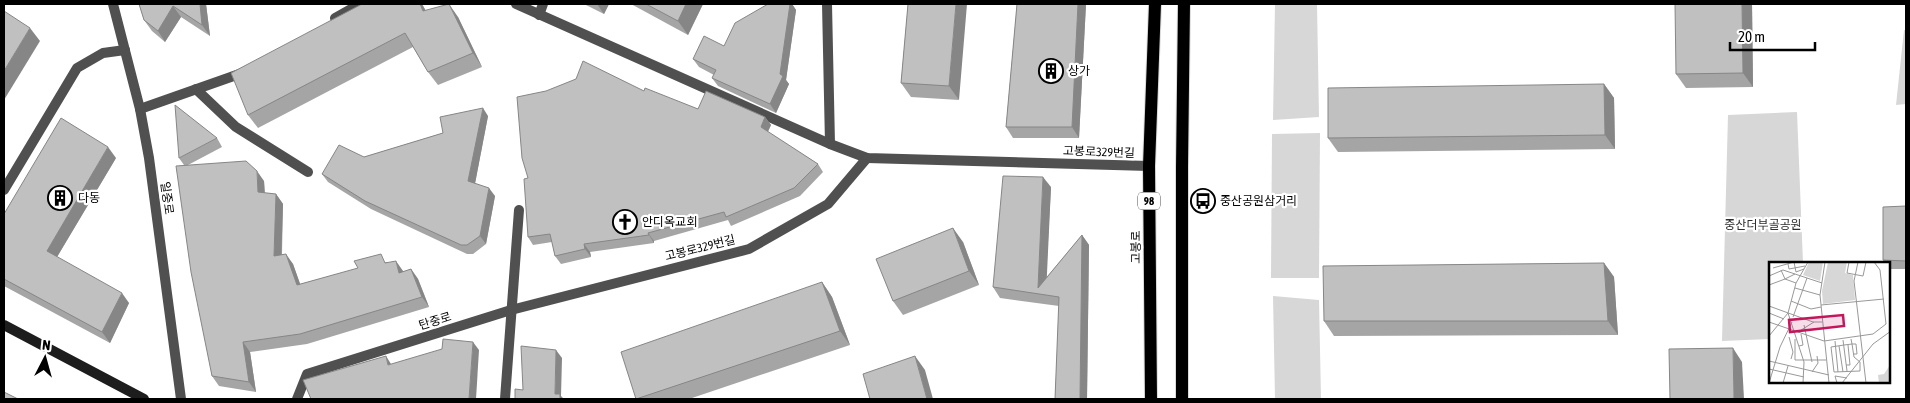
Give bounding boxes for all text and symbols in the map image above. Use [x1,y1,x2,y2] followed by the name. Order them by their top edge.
[1730,20,1815,52] scale bar
[1738,28,1765,45] text: 20 m
[1038,58,1064,84] building icon: 상가
[1068,64,1090,78] place label: 상가
[1063,144,1135,160] street label: 고봉로329번길
[158,181,176,215] street label: 일중로
[47,185,73,211] building icon: 다동
[1190,188,1216,214] bus stop icon: 중산공원삼거리
[78,191,100,205] place label: 다동
[1138,192,1160,210] road number: 98
[1220,194,1297,208] place label: 중산공원삼거리
[612,209,638,235] church icon: 안디옥교회
[642,215,697,229] place label: 안디옥교회
[1724,218,1802,232] park label: 중산더부골공원
[1129,230,1143,264] street label: 고봉로
[663,232,737,264] street label: 고봉로329번길
[1769,262,1890,383] inset map
[417,309,453,333] street label: 탄중로
[20,333,70,383] north arrow
[41,337,51,353] text: N

